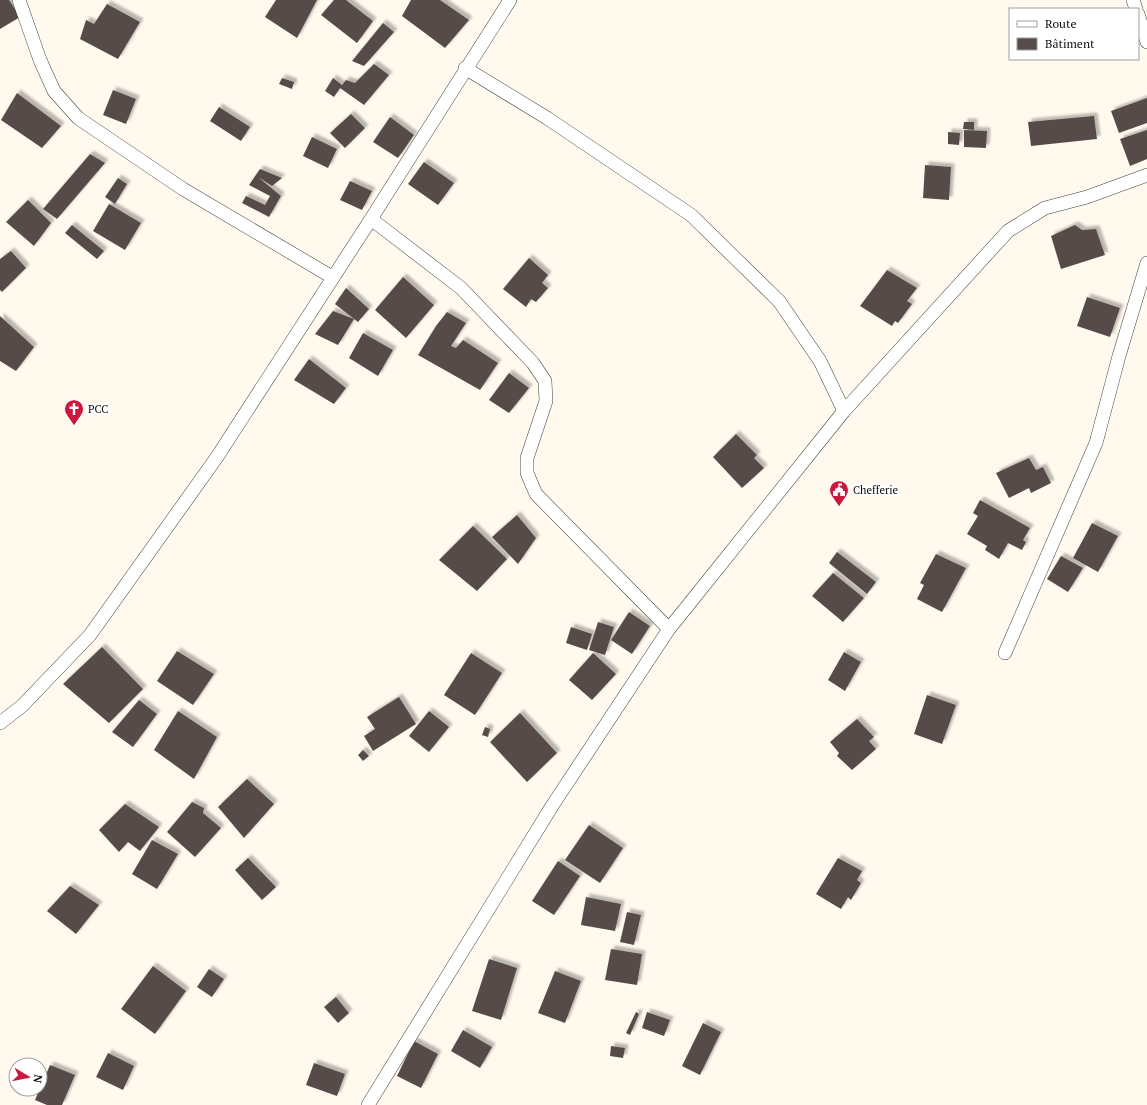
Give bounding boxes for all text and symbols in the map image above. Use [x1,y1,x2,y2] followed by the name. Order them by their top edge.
[1009,8,1139,60] legend
[1045,16,1076,31] text: Route
[1045,36,1095,51] text: Bâtiment
[63,398,85,426] church icon: PCC
[88,402,108,416] place label: PCC
[828,479,850,507] public building icon: Chefferie
[853,483,898,497] place label: Chefferie
[8,1057,48,1097] north arrow
[30,1073,45,1085] text: N

